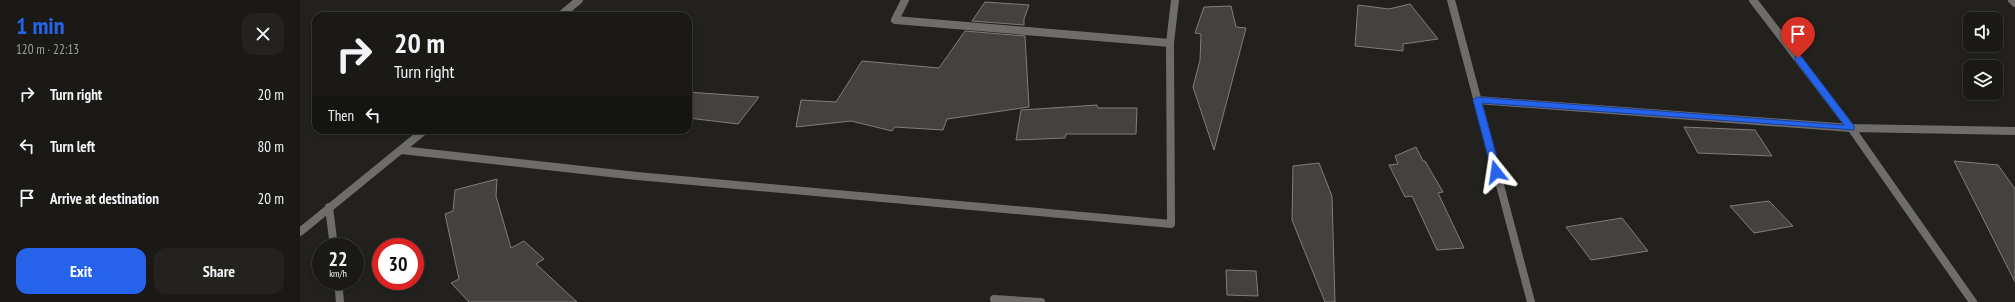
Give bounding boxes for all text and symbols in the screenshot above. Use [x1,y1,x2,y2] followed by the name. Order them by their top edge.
[16,10,64,41] text: 1 min
[1963,12,2003,100] map controls
[1963,12,2003,52] button: sound
[242,13,284,55] button: close
[1781,17,1815,58] pin
[1787,23,1809,45] icon: arrive
[394,24,445,61] text: 20 m
[328,28,380,80] icon: right
[16,41,79,58] text: 120 m · 22:13
[394,60,454,83] text: Turn right
[1963,60,2003,100] button: layers
[16,83,38,105] icon: right
[50,85,102,104] text: Turn right
[258,85,284,104] text: 20 m
[362,104,384,126] icon: left
[328,106,354,125] text: Then
[16,135,38,157] icon: left
[50,137,95,156] text: Turn left
[258,137,284,156] text: 80 m
[1475,151,1517,193] position arrow
[16,187,38,209] icon: arrive
[50,189,159,208] text: Arrive at destination
[258,189,284,208] text: 20 m
[372,238,424,290] speed limit sign: 30
[328,246,348,272] text: 22
[16,248,146,294] button: Exit
[154,248,284,294] button: Share
[329,267,347,280] text: km/h

